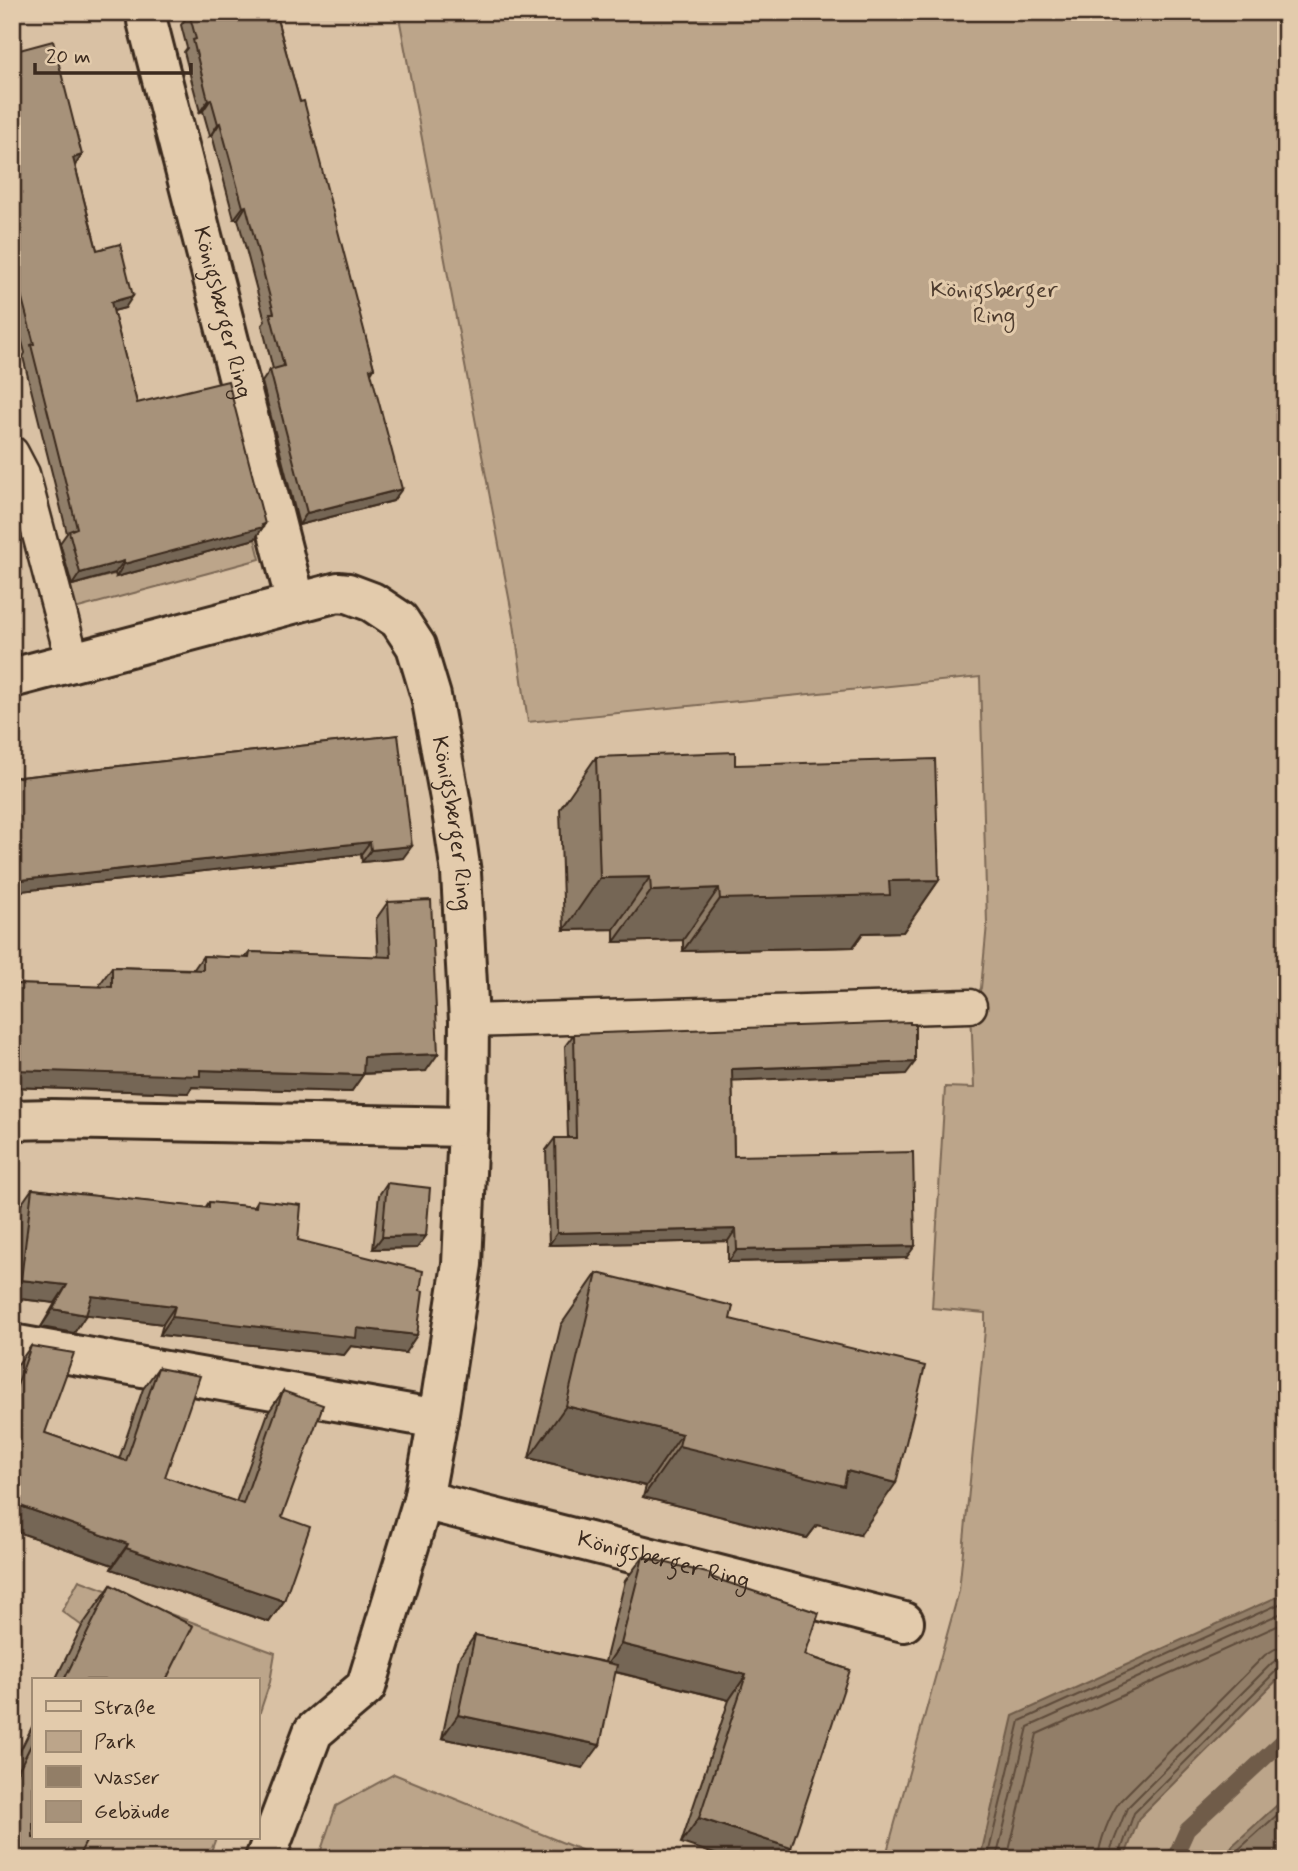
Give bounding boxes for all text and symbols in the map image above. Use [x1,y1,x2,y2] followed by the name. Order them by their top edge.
[35,32,191,76] scale bar
[46,43,91,71] text: 20 m
[185,223,258,402] street label: Königsberger Ring
[930,276,1058,334] park label: Königsberger Ring
[424,734,478,912] street label: Königsberger Ring
[574,1525,753,1599] street label: Königsberger Ring
[32,1678,259,1840] legend
[94,1694,156,1722] text: Straße
[94,1728,136,1756] text: Park
[94,1764,160,1792] text: Wasser
[94,1798,170,1826] text: Gebäude

